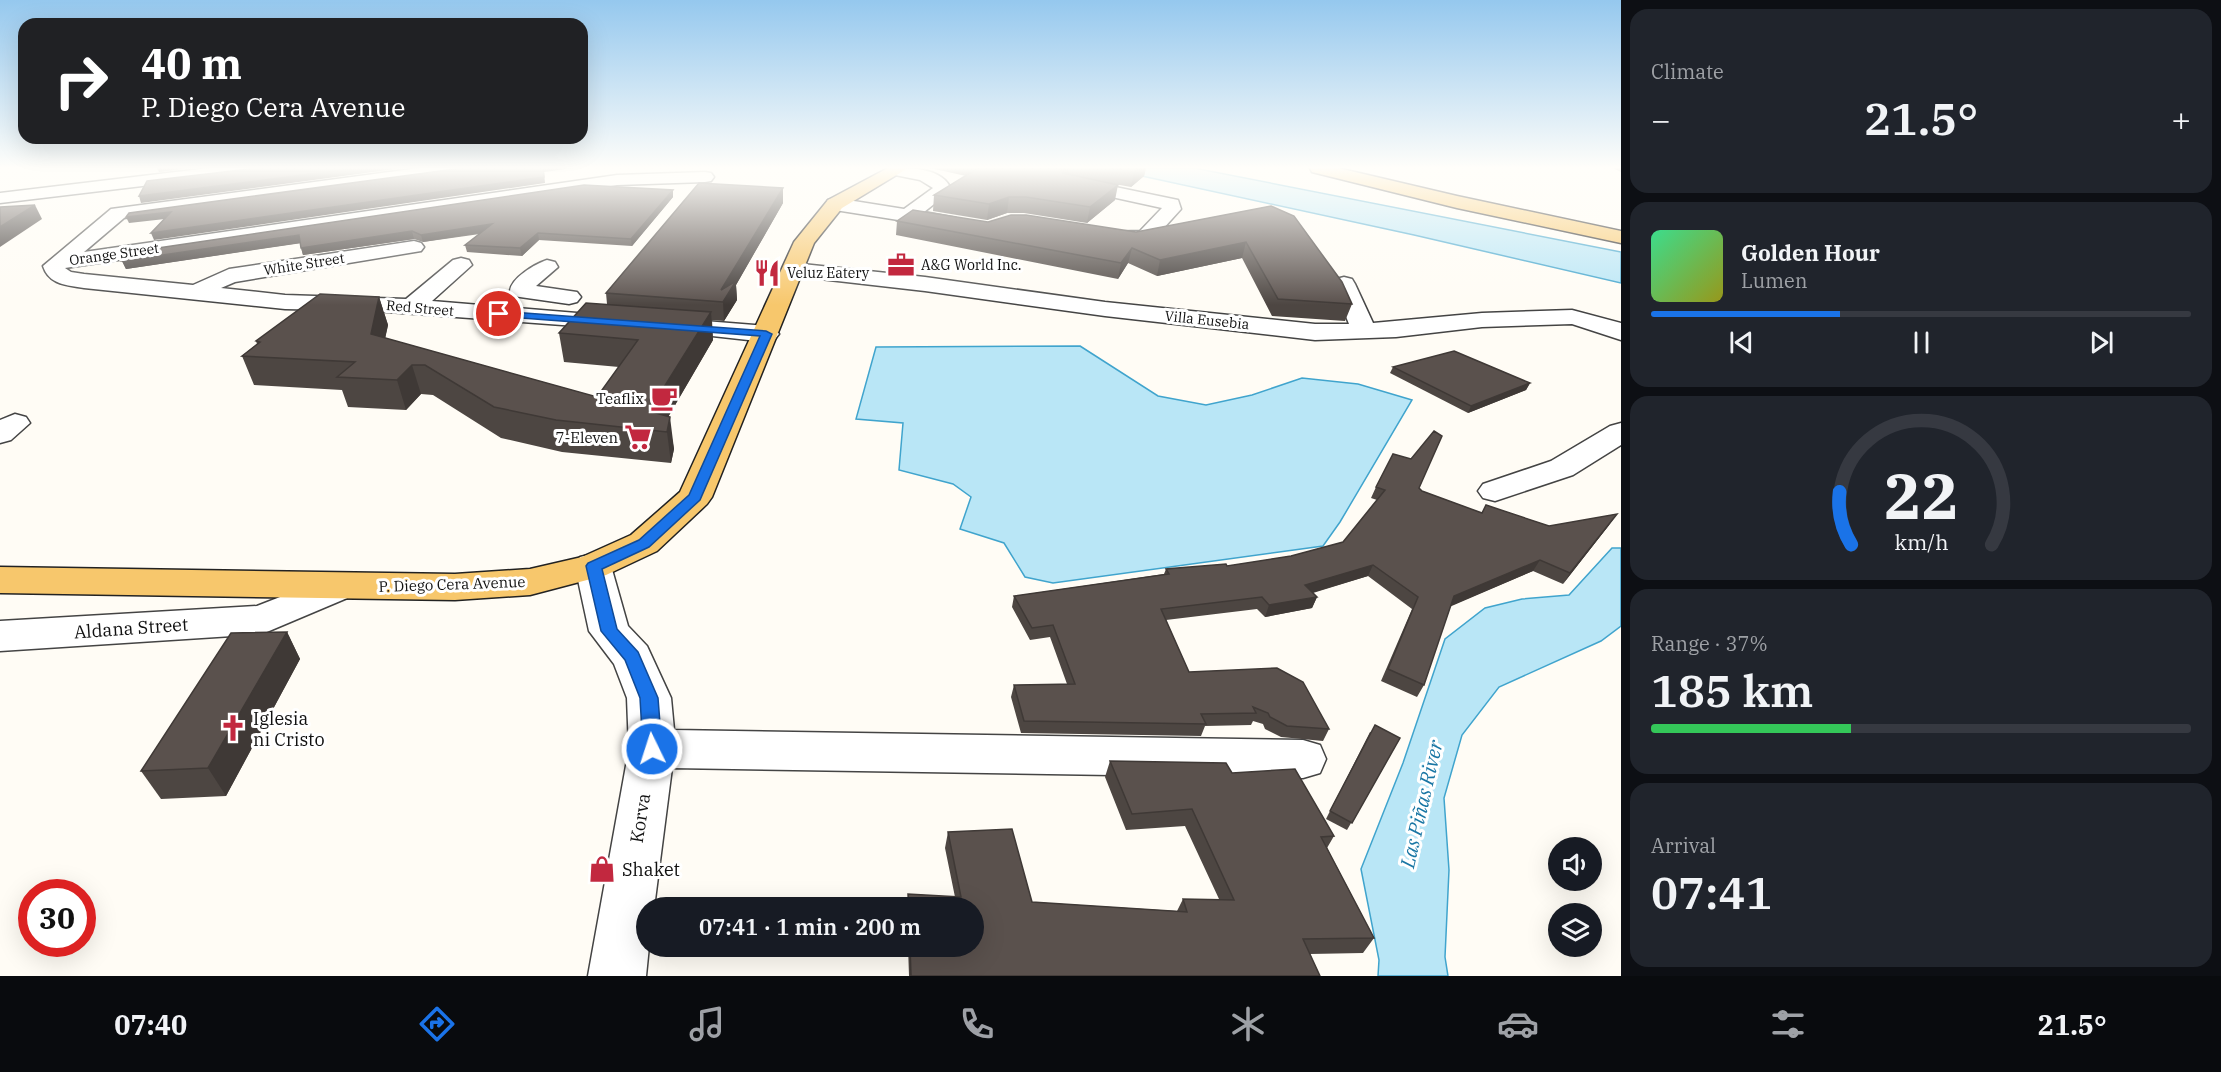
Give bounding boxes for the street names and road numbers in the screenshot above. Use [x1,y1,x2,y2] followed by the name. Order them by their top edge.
[68,239,160,269] street label: Orange Street
[262,249,346,279] street label: White Street
[385,296,455,320] street label: Red Street
[1164,307,1251,333] street label: Villa Eusebia
[378,572,526,596] street label: P. Diego Cera Avenue
[73,613,189,643] street label: Aldana Street
[625,791,655,845] street label: Korva

